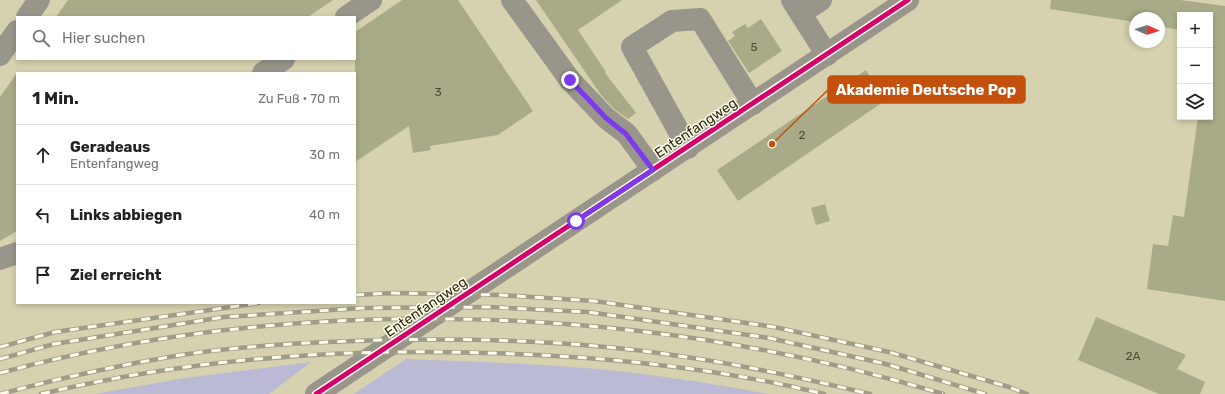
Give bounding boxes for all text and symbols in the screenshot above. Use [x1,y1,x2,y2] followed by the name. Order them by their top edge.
[1129,12,1165,48] north arrow
[1177,12,1213,120] map controls
[1177,12,1213,48] button: +
[16,16,356,60] search box
[30,27,52,49] icon: search
[62,29,145,47] text: Hier suchen
[750,40,758,54] house number: 5
[1177,48,1213,84] button: −
[561,71,579,89] route end
[828,76,1025,103] callout: Akademie Deutsche Pop
[836,81,1016,99] text: Akademie Deutsche Pop
[1177,84,1213,120] button: layers
[434,85,442,99] house number: 3
[32,88,79,108] text: 1 Min.
[258,91,340,106] text: Zu Fuß · 70 m
[652,94,740,162] street label: Entenfangweg
[798,128,806,142] house number: 2
[70,138,150,156] text: Geradeaus
[32,144,54,166] icon: ahead
[309,147,340,162] text: 30 m
[70,156,159,171] text: Entenfangweg
[32,204,54,226] icon: left
[70,206,182,224] text: Links abbiegen
[309,207,340,222] text: 40 m
[567,212,585,230] route start
[32,264,54,286] icon: arrive
[70,266,162,284] text: Ziel erreicht
[382,273,470,341] street label: Entenfangweg
[1125,349,1141,363] house number: 2A

